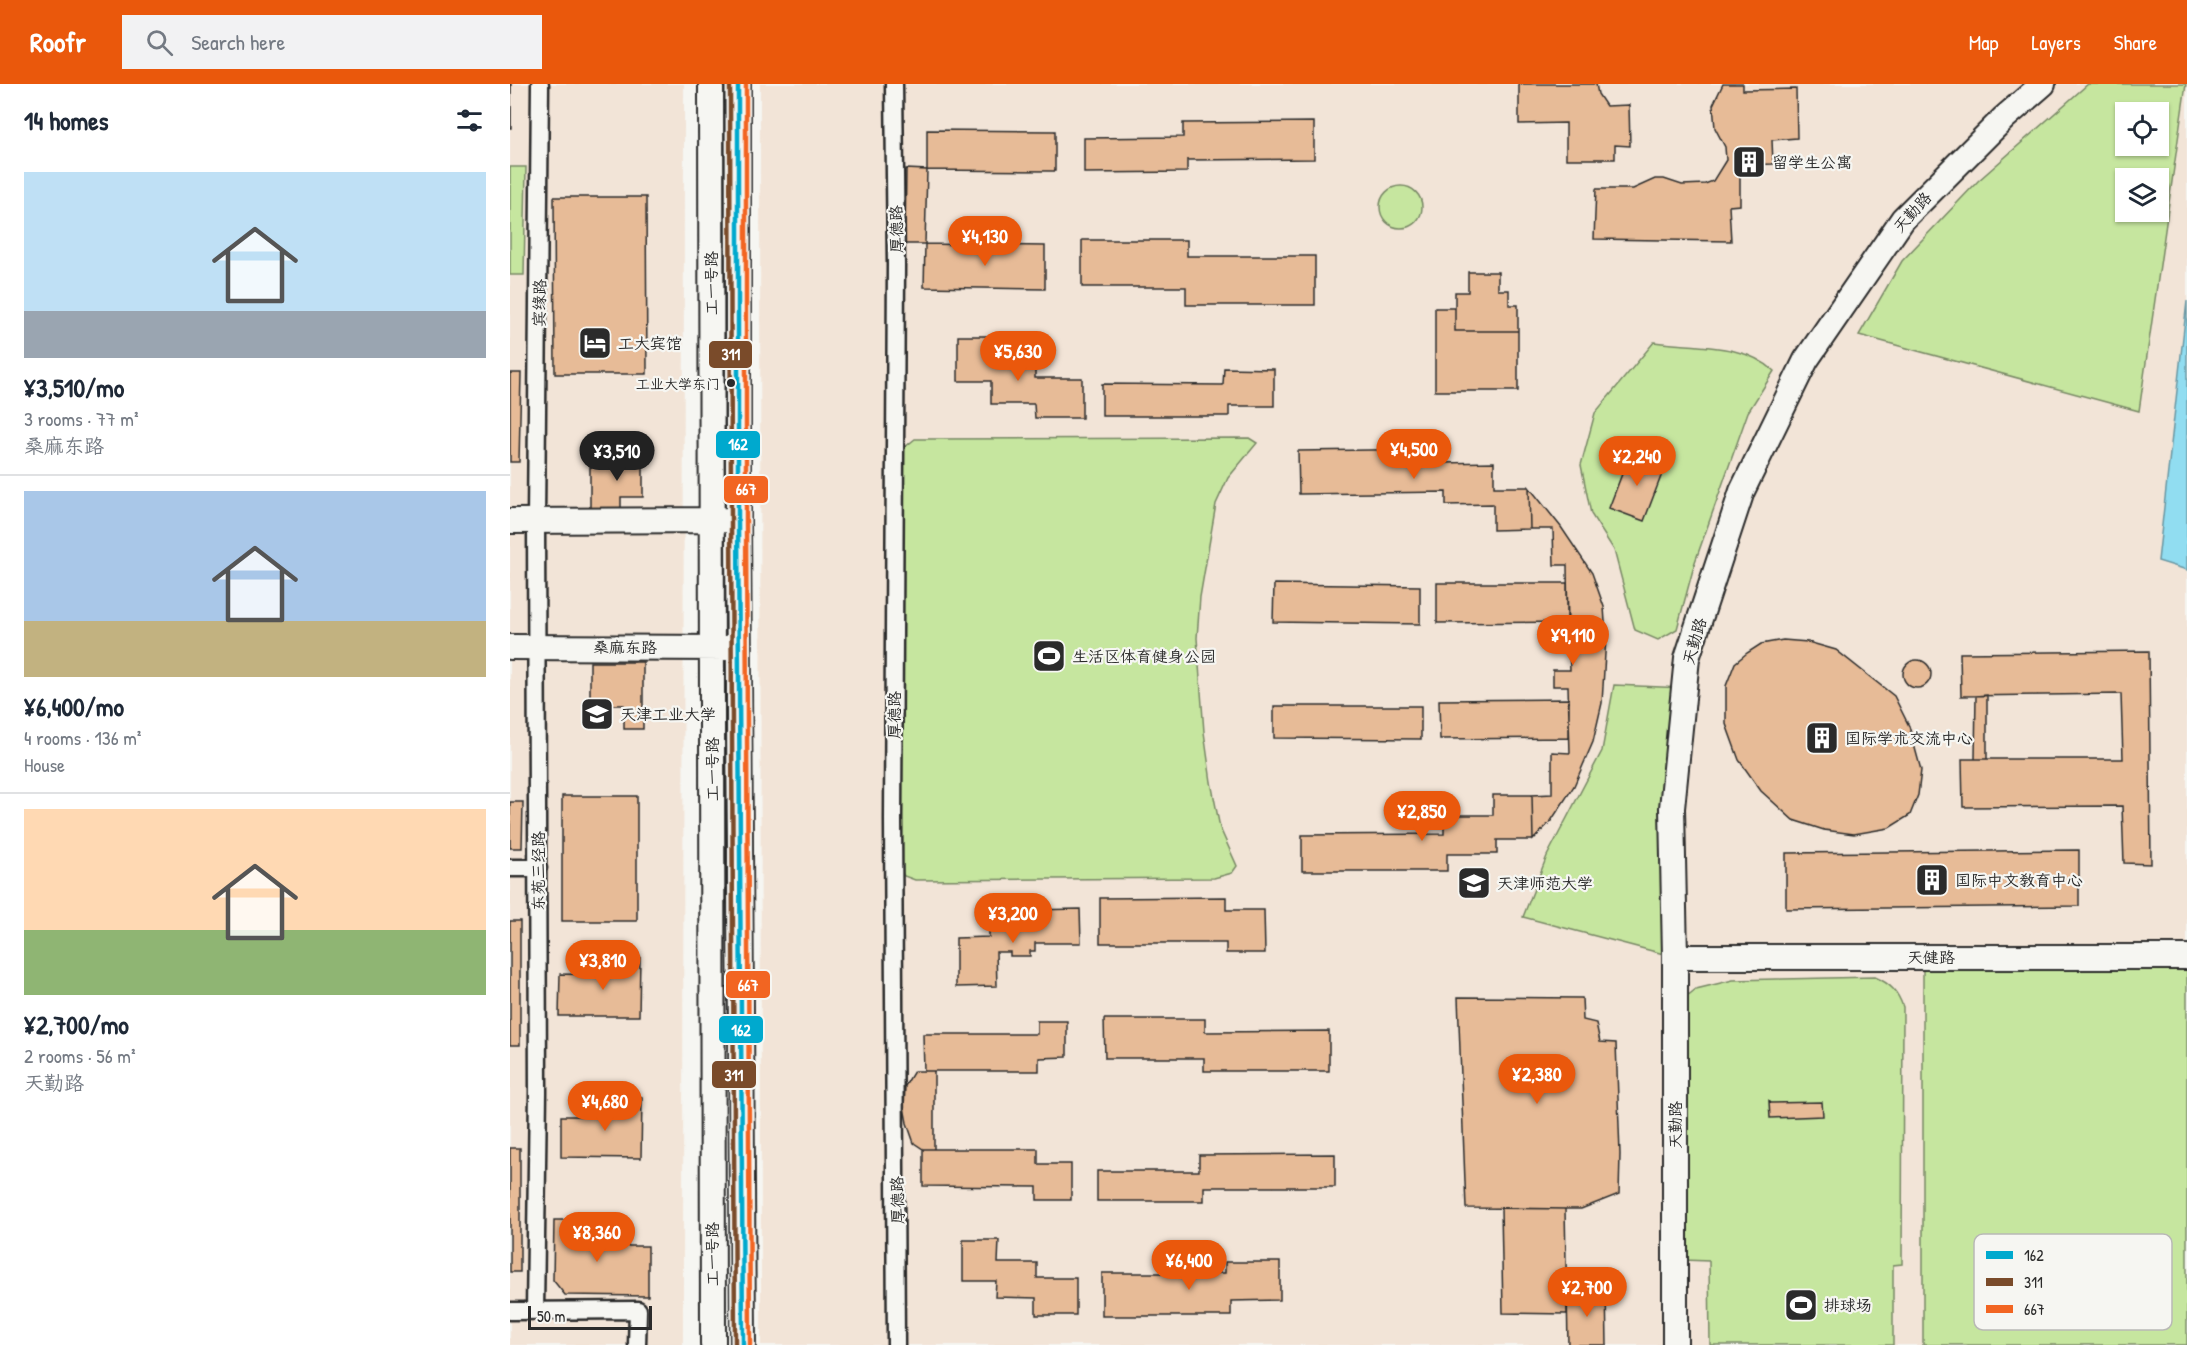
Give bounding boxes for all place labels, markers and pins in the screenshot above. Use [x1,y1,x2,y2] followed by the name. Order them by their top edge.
[1731,144,1767,180] building icon: 留学生公寓
[1772,151,1852,173] place label: 留学生公寓
[936,216,1034,267] pin: ¥4,130
[577,325,613,361] hotel icon: 工大宾馆
[969,331,1067,382] pin: ¥5,630
[618,332,682,354] place label: 工大宾馆
[636,374,720,393] place label: 工业大学东门
[725,377,737,389] marker: 工业大学东门
[1365,429,1463,480] pin: ¥4,500
[568,431,666,482] pin: ¥3,510
[1588,436,1686,487] pin: ¥2,240
[1524,615,1622,666] pin: ¥9,110
[1031,638,1067,674] sports icon: 生活区体育健身公园
[1072,645,1216,667] place label: 生活区体育健身公园
[579,696,615,732] school or university icon: 天津工业大学
[620,703,716,725] place label: 天津工业大学
[1804,720,1840,756] building icon: 国际学术交流中心
[1845,727,1973,749] place label: 国际学术交流中心
[1373,791,1471,842] pin: ¥2,850
[1914,862,1950,898] building icon: 国际中文教育中心
[1456,865,1492,901] school or university icon: 天津师范大学
[1955,869,2083,891] place label: 国际中文教育中心
[1497,872,1593,894] place label: 天津师范大学
[964,893,1062,944] pin: ¥3,200
[554,940,652,991] pin: ¥3,810
[1488,1054,1586,1105] pin: ¥2,380
[556,1081,654,1132] pin: ¥4,680
[548,1212,646,1263] pin: ¥8,360
[1140,1240,1238,1291] pin: ¥6,400
[1538,1267,1636,1318] pin: ¥2,700
[1783,1287,1819,1323] sports icon: 排球场
[1824,1294,1872,1316] place label: 排球场

